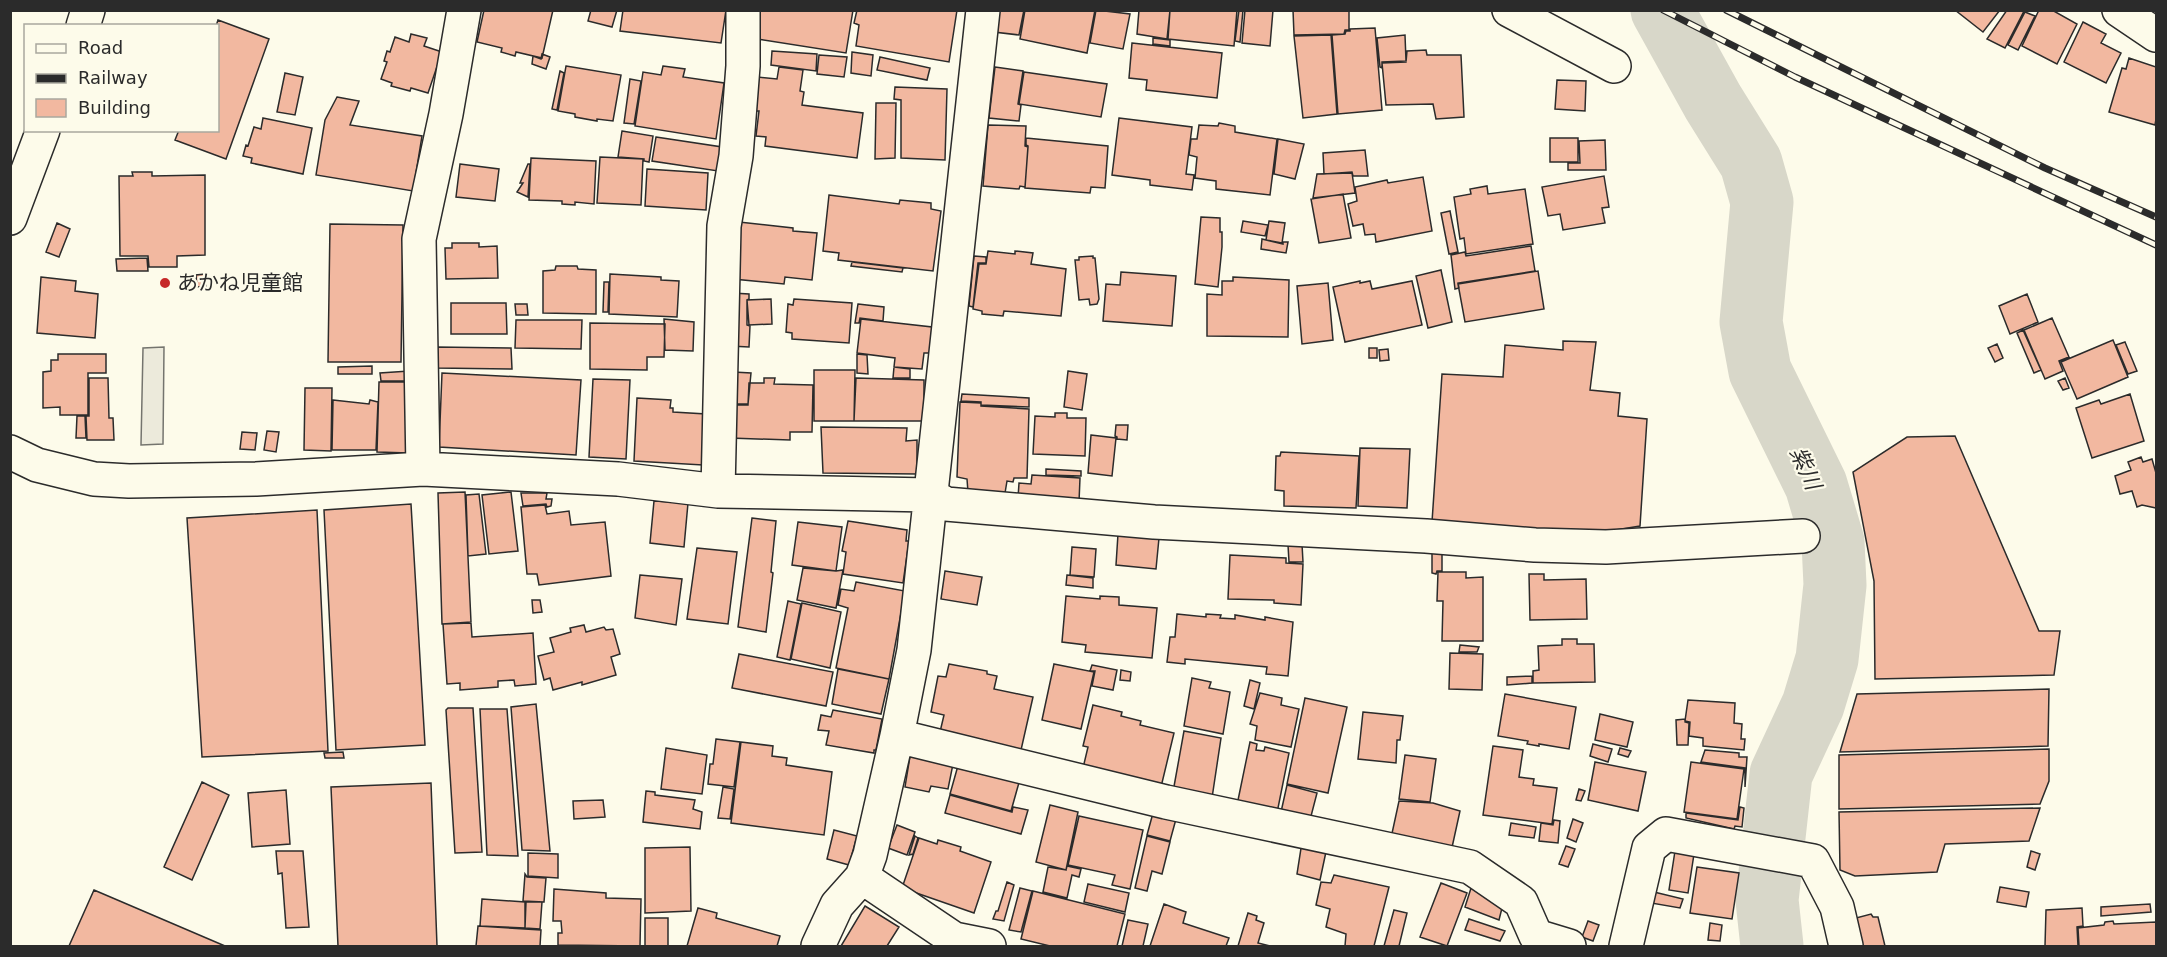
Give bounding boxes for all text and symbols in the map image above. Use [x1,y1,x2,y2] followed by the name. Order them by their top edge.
[24,24,219,132] legend
[78,37,123,58] text: Road
[78,67,148,88] text: Railway
[78,97,151,118] text: Building
[177,271,303,295] place label: あかね児童館
[158,276,172,290] marker: あかね児童館
[1785,443,1827,495] water label: 紫川

